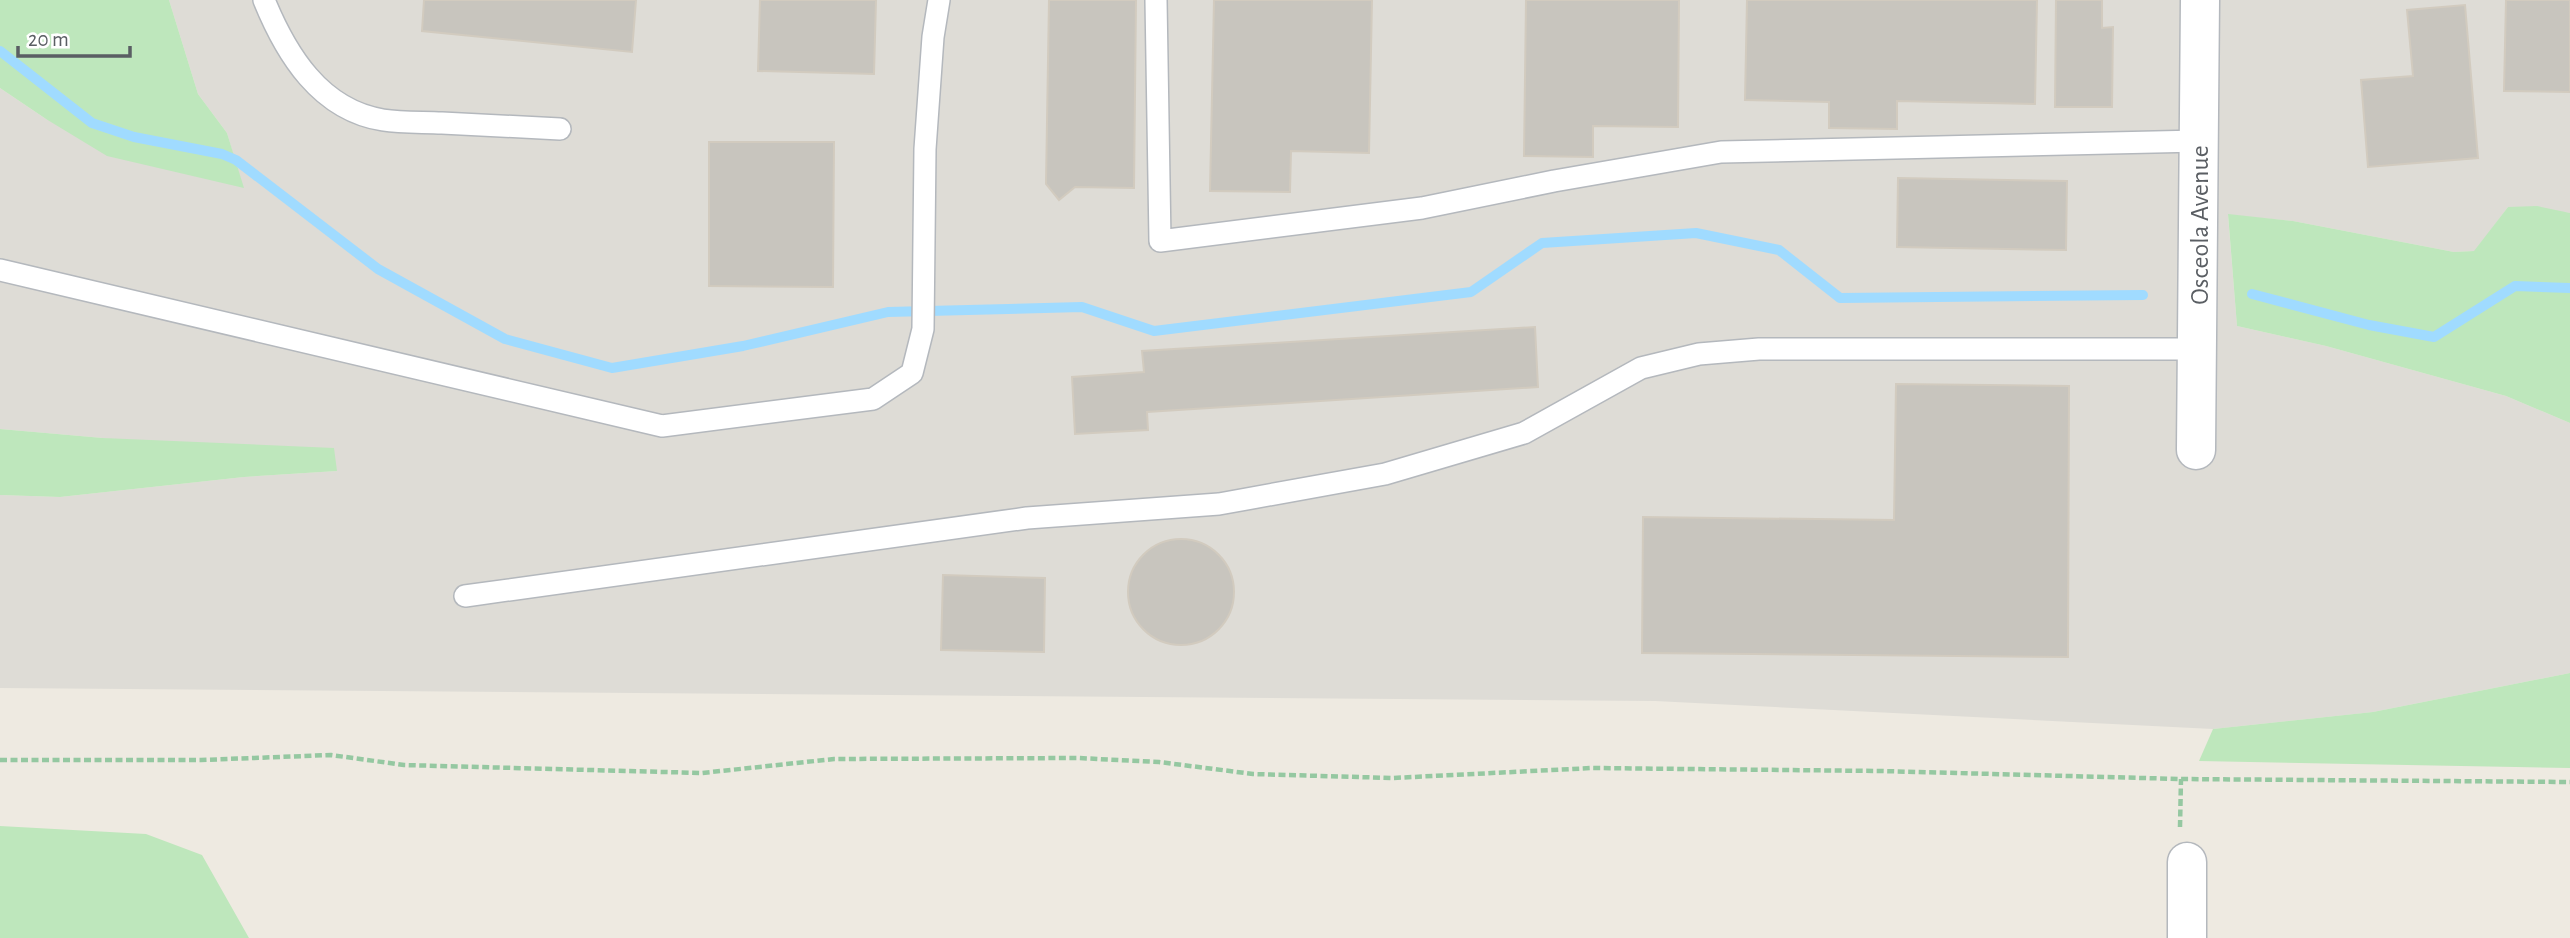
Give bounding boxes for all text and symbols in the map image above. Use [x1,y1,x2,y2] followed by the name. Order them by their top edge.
[18,14,130,58] scale bar
[28,29,69,50] text: 20 m
[2187,145,2213,305] street label: Osceola Avenue

